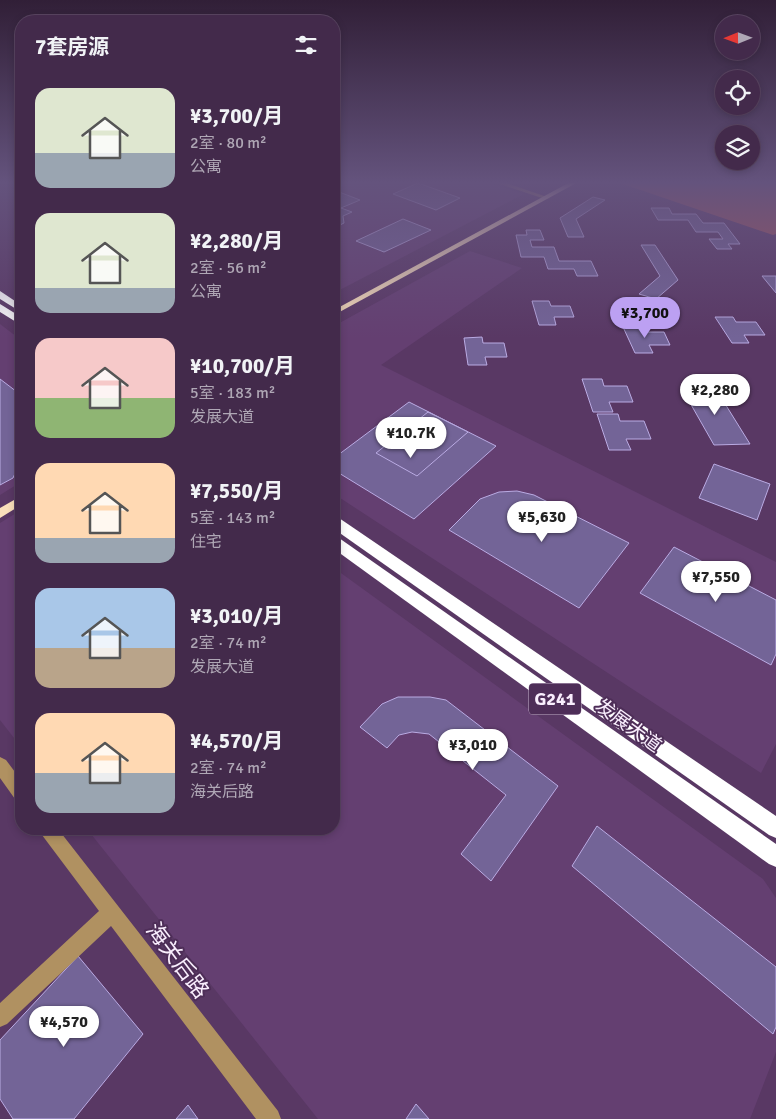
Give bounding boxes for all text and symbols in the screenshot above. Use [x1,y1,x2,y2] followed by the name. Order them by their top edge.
[715,15,760,60] north arrow
[715,15,760,170] map controls
[292,31,320,59] icon: filters
[35,34,109,60] text: 7套房源
[715,70,760,115] button: locate
[190,103,283,129] text: ¥3,700/月
[75,108,135,168] icon: home
[715,125,760,170] button: layers
[190,133,267,153] text: 2室 · 80 m²
[190,157,222,177] text: 公寓
[190,228,283,254] text: ¥2,280/月
[75,233,135,293] icon: home
[190,258,267,278] text: 2室 · 56 m²
[190,282,222,302] text: 公寓
[604,296,686,339] pin: ¥3,700
[621,303,669,323] text: ¥3,700
[190,353,295,379] text: ¥10,700/月
[75,358,135,418] icon: home
[674,374,756,416] pin: ¥2,280
[691,380,739,400] text: ¥2,280
[190,383,275,403] text: 5室 · 183 m²
[190,407,254,427] text: 发展大道
[370,416,452,459] pin: ¥10.7K
[386,423,436,443] text: ¥10.7K
[190,478,283,504] text: ¥7,550/月
[75,483,135,543] icon: home
[501,500,583,543] pin: ¥5,630
[518,507,566,527] text: ¥5,630
[190,508,275,528] text: 5室 · 143 m²
[190,532,222,552] text: 住宅
[675,560,757,603] pin: ¥7,550
[692,567,740,587] text: ¥7,550
[190,603,283,629] text: ¥3,010/月
[75,608,135,668] icon: home
[190,633,267,653] text: 2室 · 74 m²
[190,657,254,677] text: 发展大道
[529,684,581,714] road number: G241
[591,694,666,758] street label: 发展大道
[190,728,283,754] text: ¥4,570/月
[432,728,514,771] pin: ¥3,010
[75,733,135,793] icon: home
[449,735,497,755] text: ¥3,010
[190,758,267,778] text: 2室 · 74 m²
[190,782,254,802] text: 海关后路
[140,917,215,1004] street label: 海关后路
[23,1006,105,1048] pin: ¥4,570
[40,1012,88,1032] text: ¥4,570

